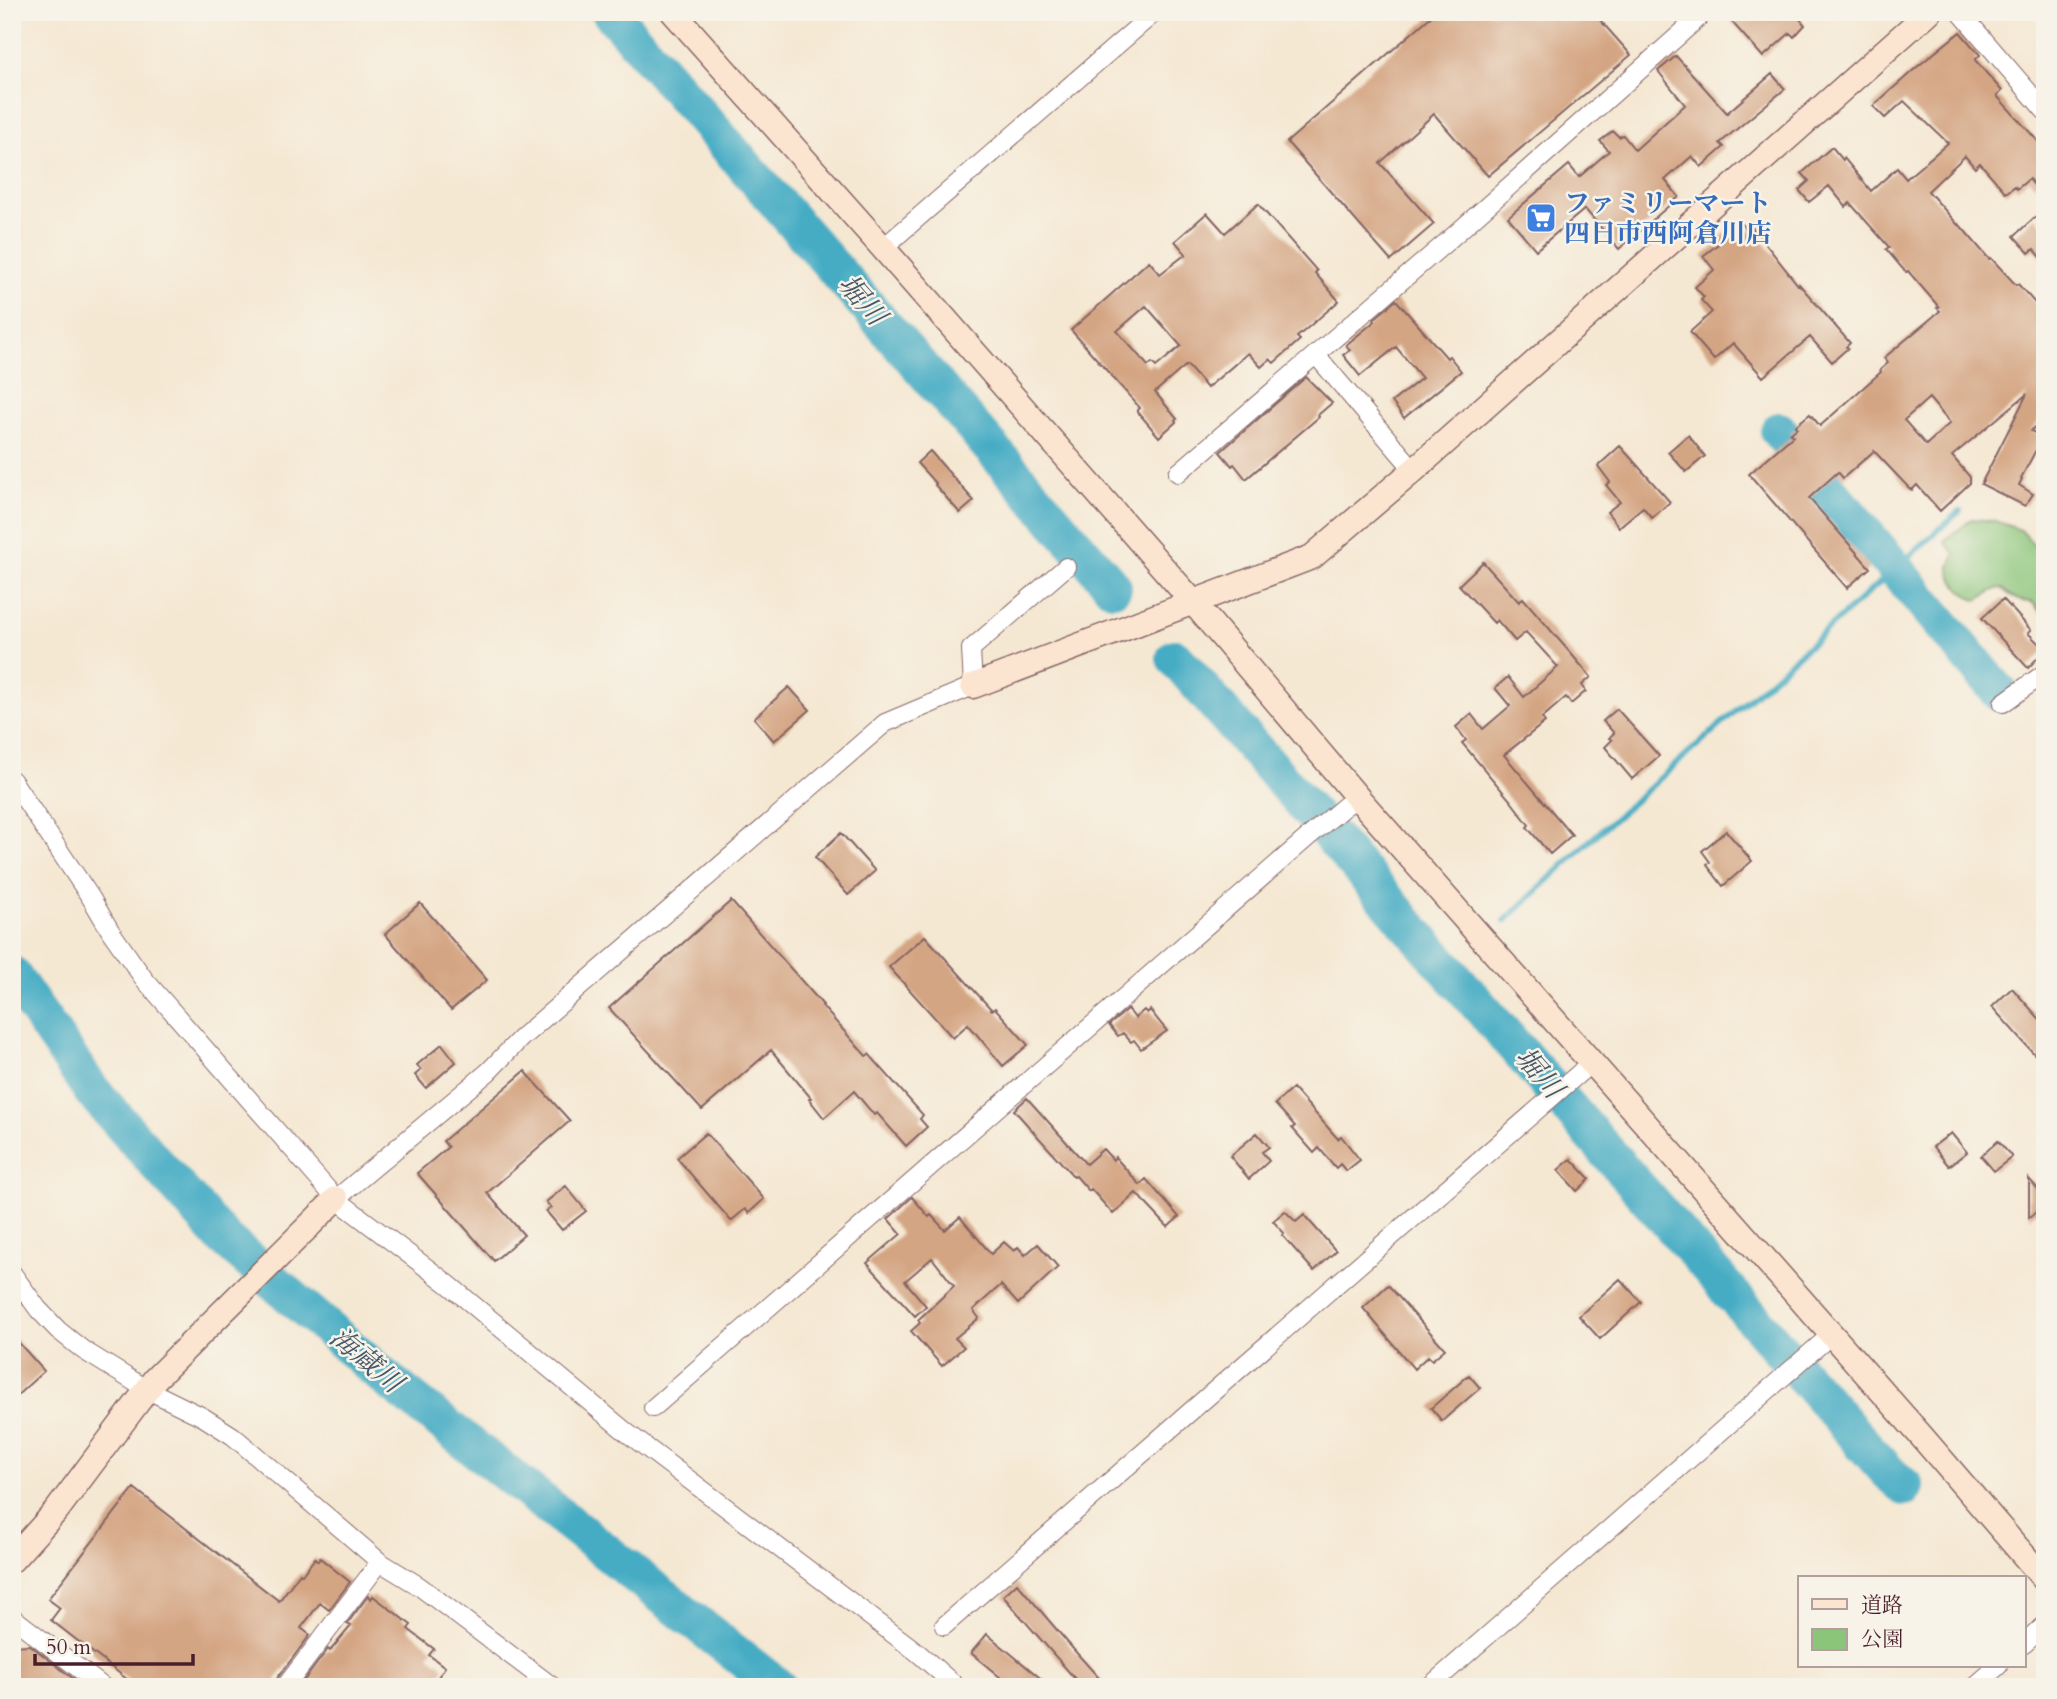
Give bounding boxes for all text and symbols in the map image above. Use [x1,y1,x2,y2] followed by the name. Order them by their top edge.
[1564,186,1772,251] place label: ファミリーマート 四日市西阿倉川店
[1524,201,1558,235] supermarket icon: ファミリーマート 四日市西阿倉川店
[829,266,897,336] water label: 堀川
[1506,1039,1574,1109] water label: 堀川
[322,1318,413,1403] water label: 海蔵川
[1798,1576,2025,1668] legend
[1861,1591,1903,1620] text: 道路
[35,1622,192,1666] scale bar
[1861,1625,1903,1654] text: 公園
[46,1633,91,1662] text: 50 m

